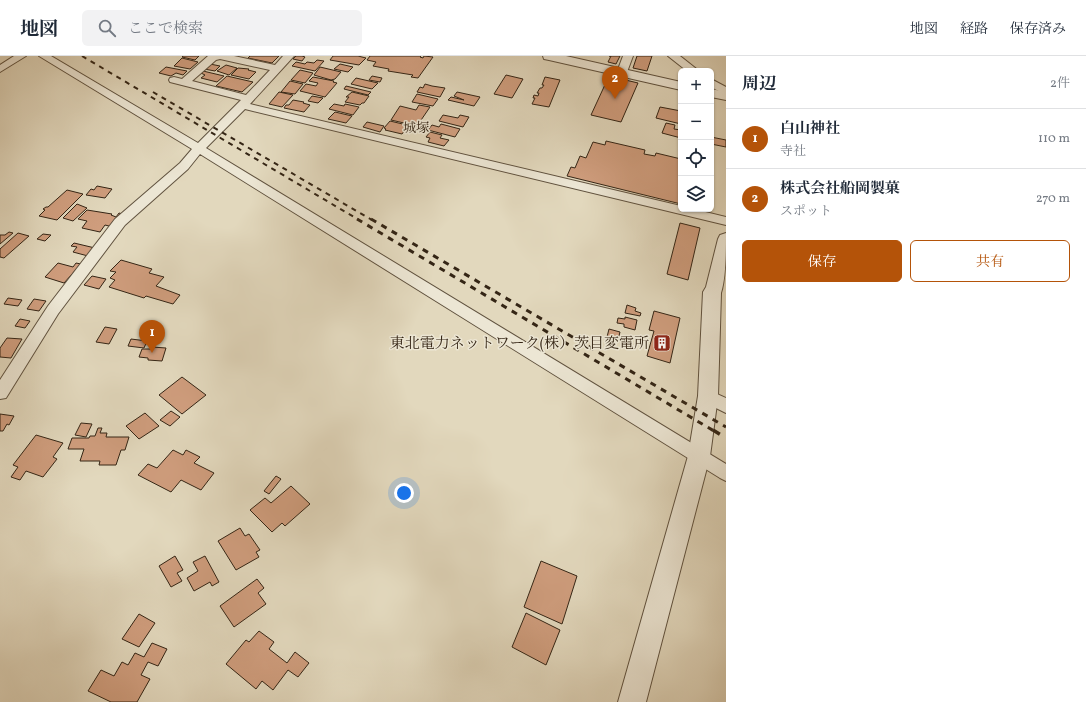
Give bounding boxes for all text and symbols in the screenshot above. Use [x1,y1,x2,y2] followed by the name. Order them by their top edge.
[82,10,362,46] search box
[20,17,58,43] text: 地図
[96,17,118,39] icon: search
[128,19,203,40] text: ここで検索
[910,20,938,39] text: 地図
[960,20,988,39] text: 経路
[1010,20,1066,39] text: 保存済み
[602,66,628,99] pin: 2
[678,68,714,212] map controls
[678,68,714,104] button: +
[742,73,776,96] text: 周辺
[1050,75,1070,93] text: 2件
[678,104,714,140] button: −
[780,119,840,140] text: 白山神社
[403,120,429,138] district label: 城塚
[752,130,758,148] text: 1
[1038,130,1070,148] text: 110 m
[678,140,714,176] button: locate
[780,143,806,161] text: 寺社
[678,176,714,212] button: layers
[780,179,900,200] text: 株式会社船岡製菓
[752,190,758,208] text: 2
[1036,190,1070,208] text: 270 m
[780,203,832,221] text: スポット
[742,240,902,282] button: 保存
[910,240,1070,282] button: 共有
[139,320,165,353] pin: 1
[652,333,672,353] building icon: 東北電力ネットワーク(株）茨目変電所
[390,334,649,355] place label: 東北電力ネットワーク(株）茨目変電所
[394,483,414,503] your location

